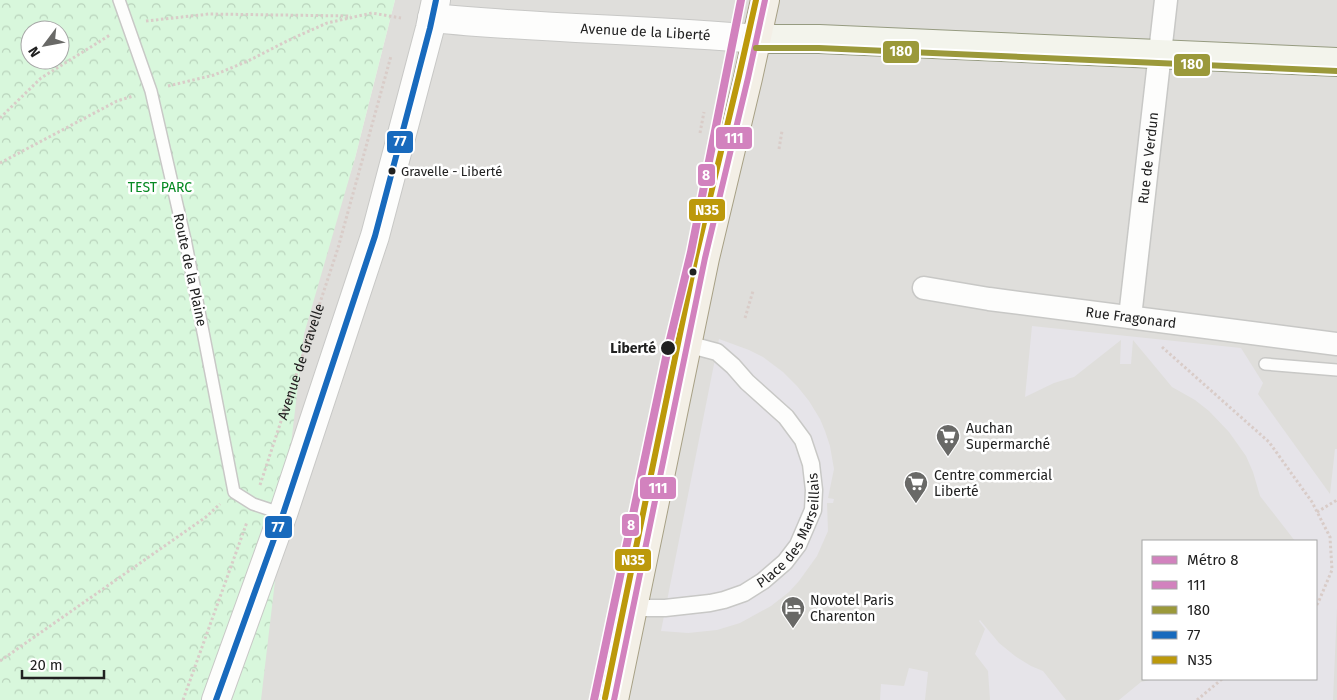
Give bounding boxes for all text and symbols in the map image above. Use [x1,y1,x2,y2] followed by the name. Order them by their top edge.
[20,20,70,70] north arrow
[580,20,711,44] street label: Avenue de la Liberté
[882,40,920,64] line badge: 180
[25,43,44,60] text: N
[890,43,912,60] text: 180
[1173,53,1211,77] line badge: 180
[1181,56,1203,73] text: 180
[1134,111,1162,205] street label: Rue de Verdun
[715,126,753,150] line badge: 111
[386,130,414,154] line badge: 77
[725,130,743,147] text: 111
[393,133,407,150] text: 77
[697,163,716,187] line badge: 8
[401,164,502,179] place label: Gravelle - Liberté
[387,166,397,176] marker: Gravelle - Liberté
[702,167,710,184] text: 8
[128,179,192,196] park label: TEST PARC
[688,198,726,222] line badge: N35
[695,202,720,219] text: N35
[170,212,210,328] street label: Route de la Plaine
[688,267,698,277] unlabelled marker
[274,301,328,422] street label: Avenue de Gravelle
[1085,303,1177,332] street label: Rue Fragonard
[659,339,677,357] marker: Liberté
[610,340,656,357] place label: Liberté
[966,420,1050,453] place label: Auchan Supermarché
[935,423,961,457] supermarket icon: Auchan Supermarché
[934,467,1052,500] place label: Centre commercial Liberté
[903,470,929,504] supermarket icon: Centre commercial Liberté
[753,472,823,591] street label: Place des Marseillais
[639,476,677,500] line badge: 111
[649,480,667,497] text: 111
[621,513,640,537] line badge: 8
[264,515,293,539] line badge: 77
[627,517,635,534] text: 8
[271,519,285,536] text: 77
[1142,540,1317,680] legend
[614,548,652,572] line badge: N35
[1187,551,1239,569] text: Métro 8
[621,552,646,569] text: N35
[1187,576,1206,594] text: 111
[810,592,894,625] place label: Novotel Paris Charenton
[780,595,806,629] hotel icon: Novotel Paris Charenton
[1187,601,1210,619] text: 180
[1187,626,1201,644] text: 77
[22,648,105,680] scale bar
[1187,651,1212,669] text: N35
[30,656,63,674] text: 20 m

